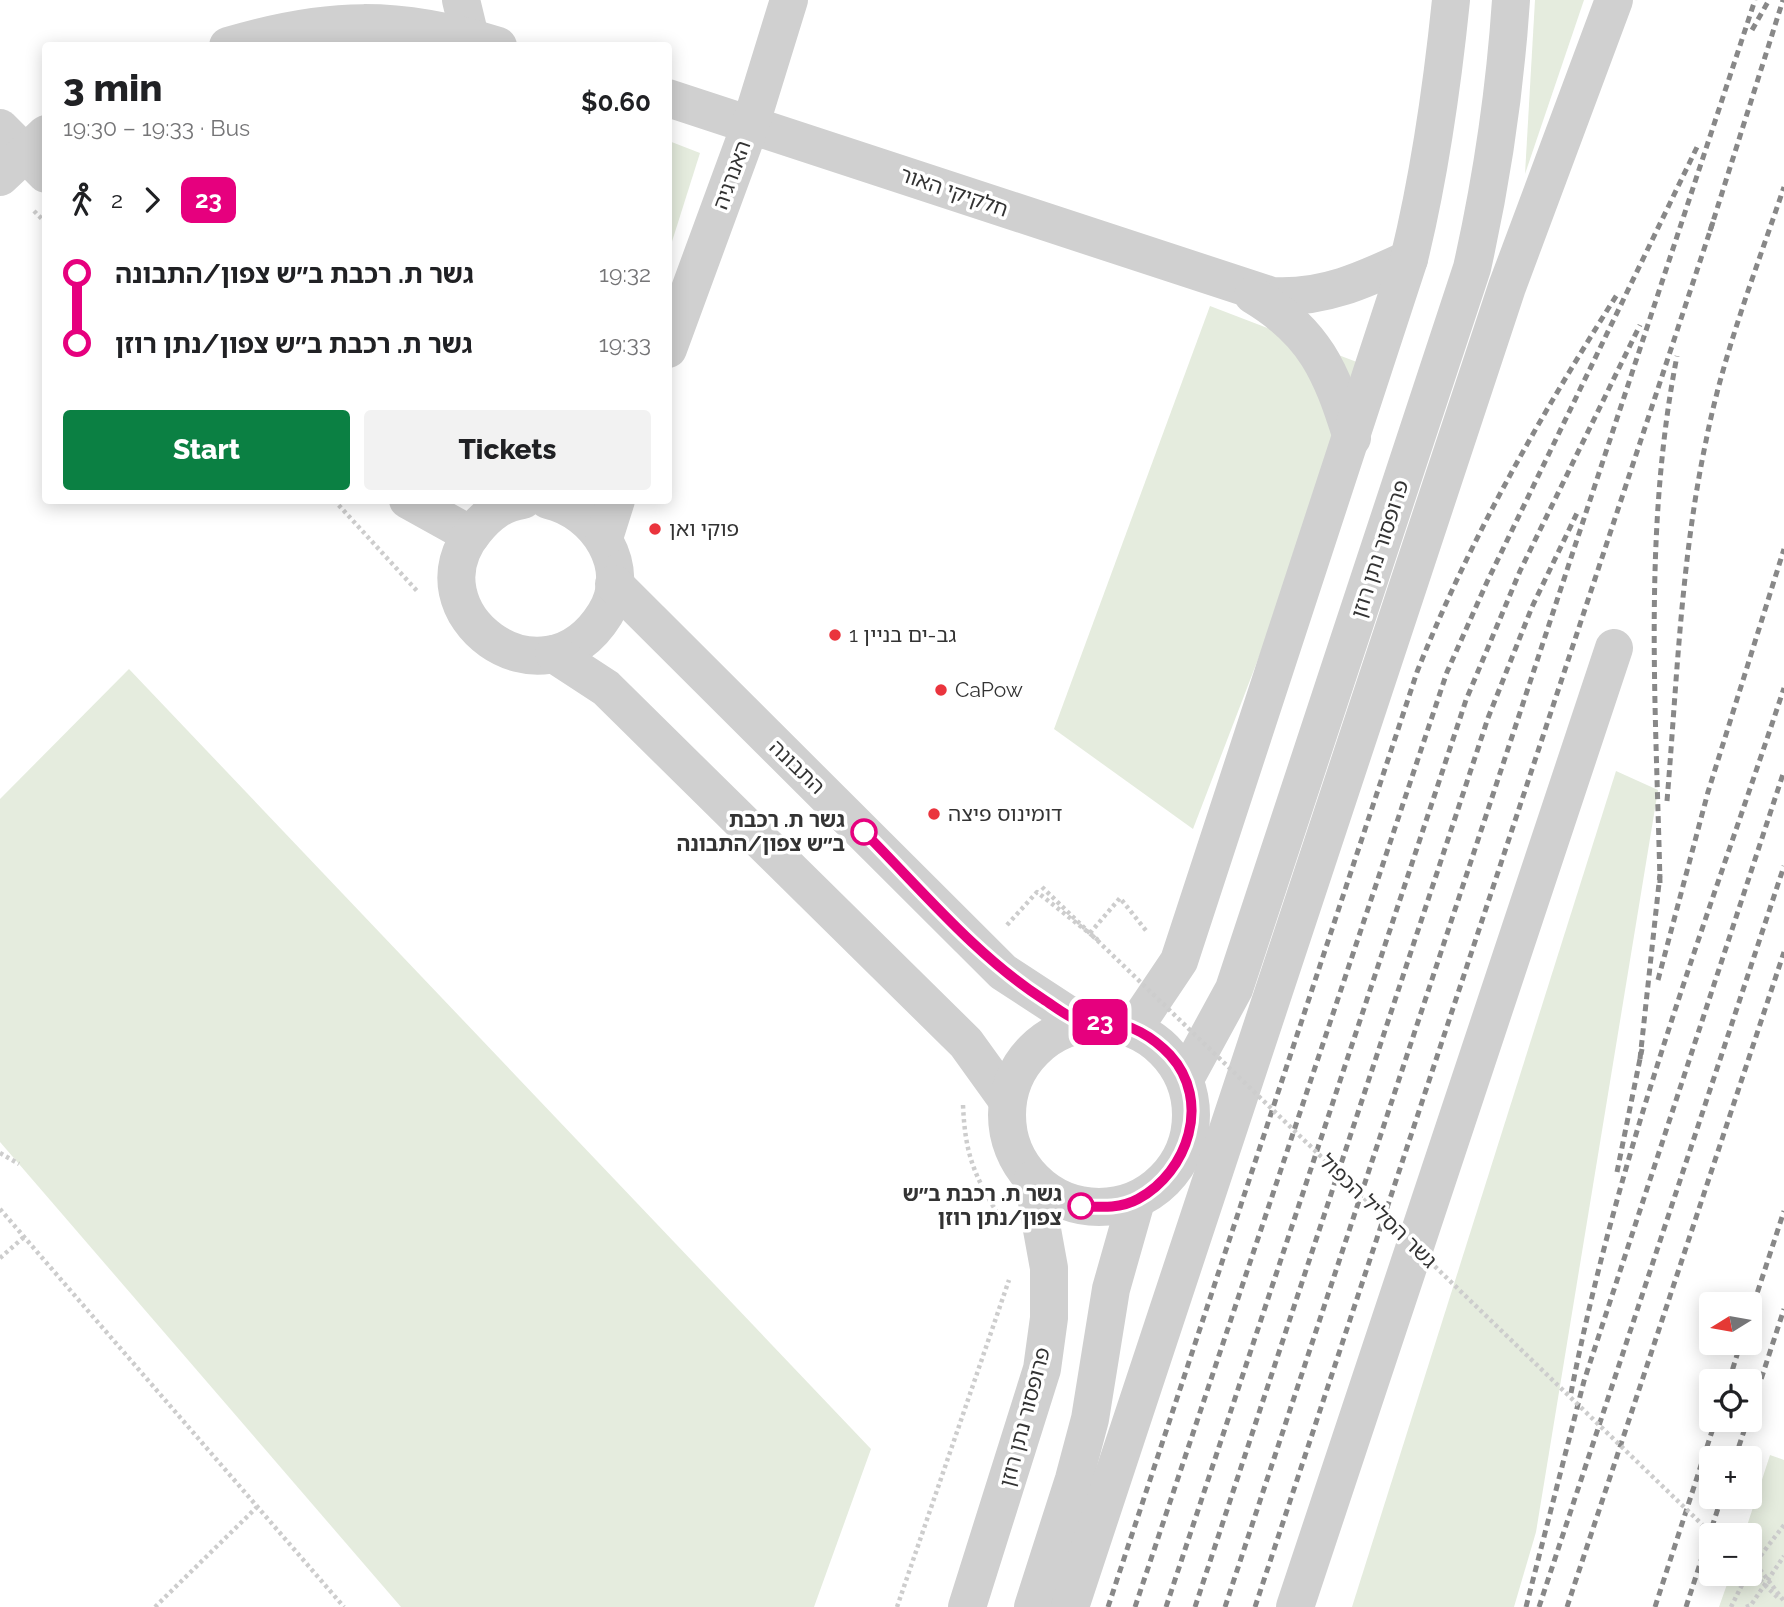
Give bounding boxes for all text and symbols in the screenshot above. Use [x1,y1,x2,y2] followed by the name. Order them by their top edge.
[63,65,163,110] text: 3 min
[581,87,651,117] text: $0.60
[63,114,250,141] text: 19:30 – 19:33 · Bus
[708,137,756,213] street label: האנרגיה
[897,161,1011,222] street label: חלקיקי האור
[63,181,101,219] icon: walk
[133,181,171,219] icon: forward
[195,185,222,214] text: 23
[111,186,123,213] text: 2
[115,259,474,289] text: גשר ת. רכבת ב״ש צפון/התבונה
[599,260,651,287] text: 19:32
[115,329,473,359] text: גשר ת. רכבת ב״ש צפון/נתן רוזן
[599,330,651,357] text: 19:33
[63,410,350,490] button: Start
[364,410,651,490] button: Tickets
[1345,477,1414,621] street label: פרופסור נתן רוזן
[669,516,739,541] place label: פוקי ואן
[647,521,663,537] marker: פוקי ואן
[849,622,957,647] place label: גב-ים בניין 1
[827,627,843,643] marker: גב-ים בניין 1
[955,677,1023,702] place label: CaPow
[933,682,949,698] marker: CaPow
[765,734,830,799] street label: התבונה
[948,801,1062,826] place label: דומינוס פיצה
[926,806,942,822] marker: דומינוס פיצה
[676,807,845,856] place label: גשר ת. רכבת ב״ש צפון/התבונה
[851,819,877,845] marker: גשר ת. רכבת ב״ש צפון/התבונה
[1068,999,1132,1045] line badge: 23
[1087,1007,1113,1036] text: 23
[1315,1149,1442,1273] street label: גשר הסליל הכפול
[902,1181,1062,1230] place label: גשר ת. רכבת ב״ש צפון/נתן רוזן
[1068,1193,1094,1219] marker: גשר ת. רכבת ב״ש צפון/נתן רוזן
[1699,1292,1762,1354] north arrow
[1699,1292,1762,1586] map controls
[994,1344,1055,1489] street label: פרופסור נתן רוזן
[1699,1369,1762,1432] button: locate
[1699,1446,1762,1509] button: +
[1699,1523,1762,1586] button: −

